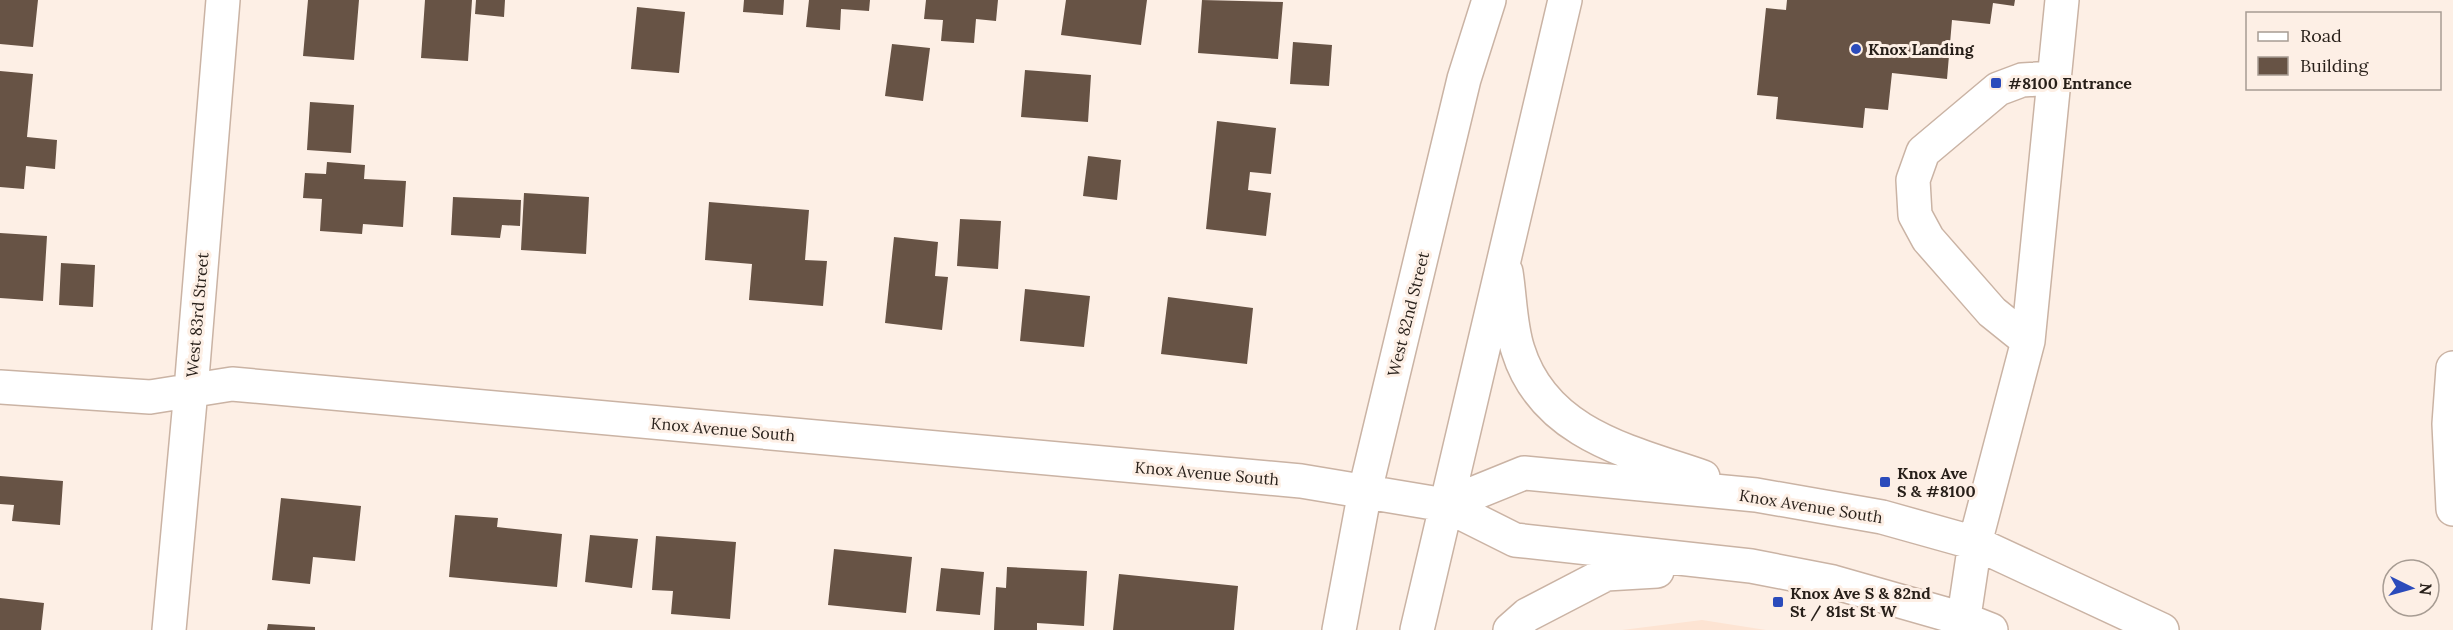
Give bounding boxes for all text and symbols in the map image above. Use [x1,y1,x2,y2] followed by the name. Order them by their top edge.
[2246,12,2441,90] legend
[2300,24,2342,47] text: Road
[1868,39,1975,59] place label: Knox Landing
[1849,42,1863,56] marker: Knox Landing
[2300,54,2370,77] text: Building
[2008,73,2132,93] place label: #8100 Entrance
[1989,76,2003,90] marker: #8100 Entrance
[1383,249,1433,379] street label: West 82nd Street
[182,251,213,378] street label: West 83rd Street
[650,413,796,445] street label: Knox Avenue South
[1134,457,1280,489] street label: Knox Avenue South
[1897,463,1976,501] place label: Knox Ave S & #8100
[1878,475,1892,489] marker: Knox Ave S & #8100
[1738,485,1885,527] street label: Knox Avenue South
[2381,558,2441,618] north arrow
[2415,582,2436,596] text: N
[1790,583,1931,622] place label: Knox Ave S & 82nd St / 81st St W
[1771,595,1785,609] marker: Knox Ave S & 82nd St / 81st St W

